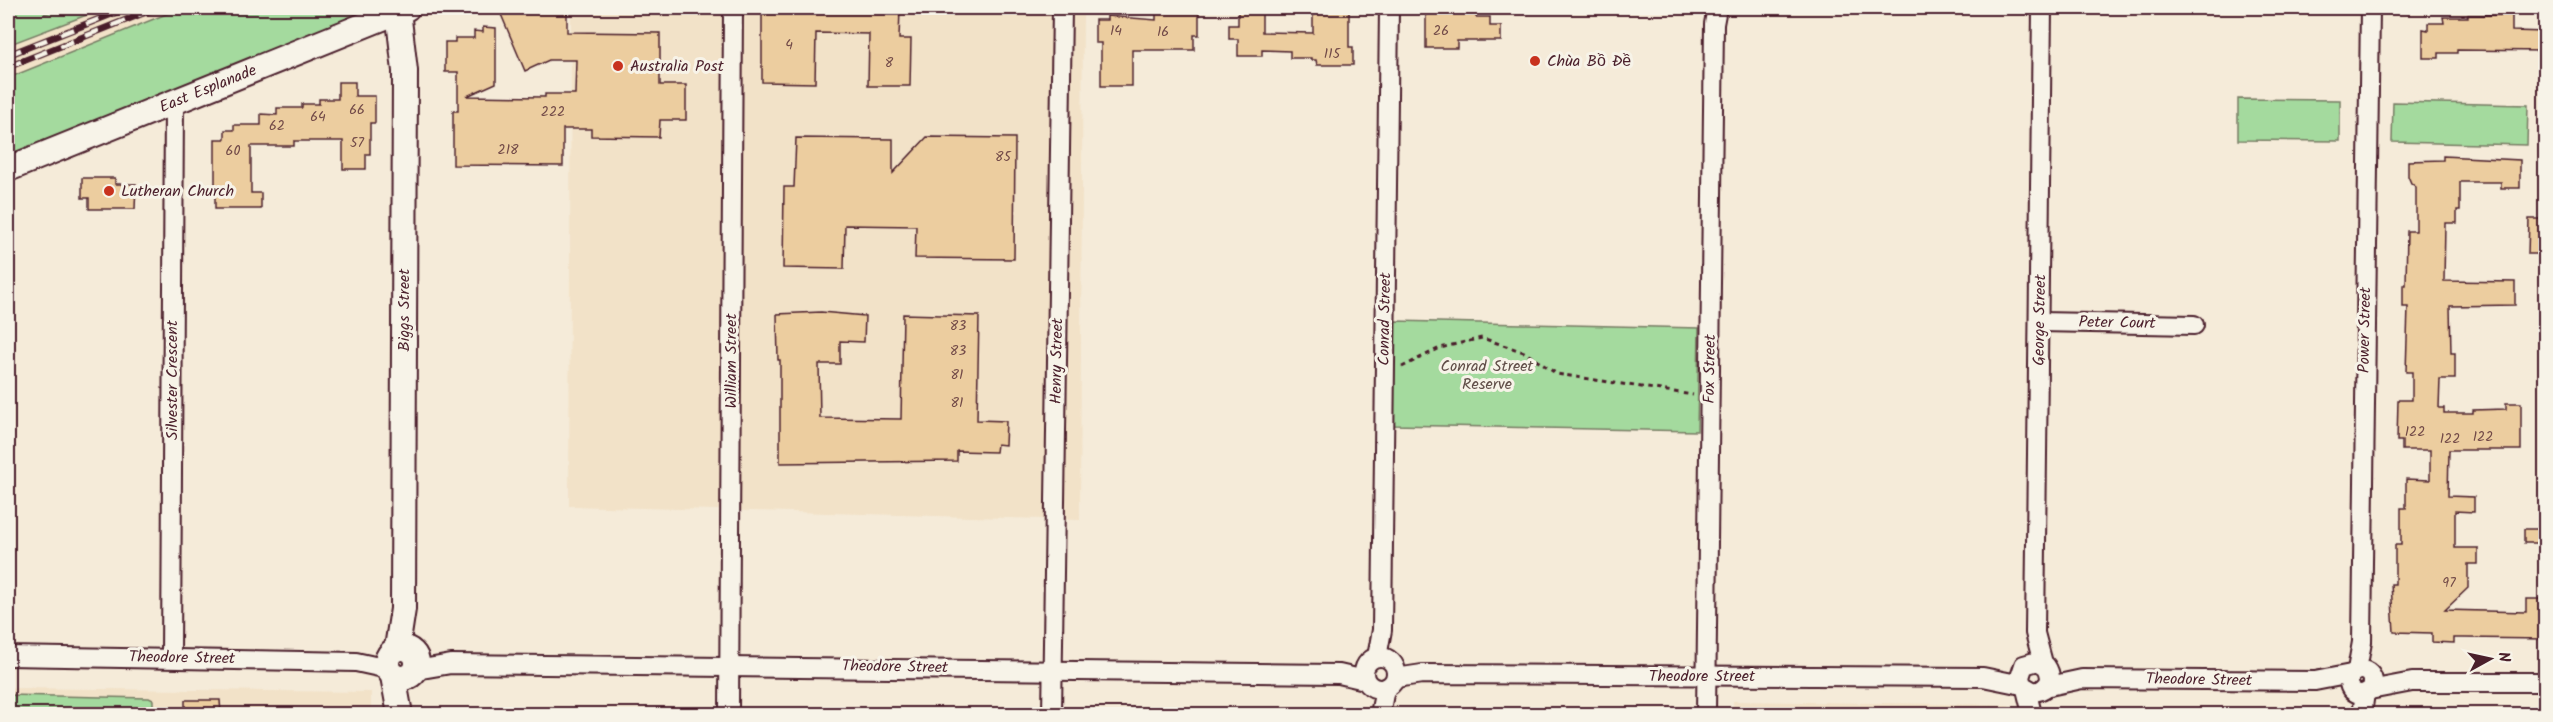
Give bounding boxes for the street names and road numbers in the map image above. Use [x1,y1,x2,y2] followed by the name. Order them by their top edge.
[156,58,260,120] street label: East Esplanade
[392,268,417,352] street label: Biggs Street
[1372,271,1398,366] street label: Conrad Street
[2027,273,2053,366] street label: George Street
[2352,286,2378,373] street label: Power Street
[2078,310,2157,336] street label: Peter Court
[719,313,744,409] street label: William Street
[1044,317,1070,404] street label: Henry Street
[160,319,185,440] street label: Silvester Crescent
[1697,333,1723,404] street label: Fox Street
[129,645,236,671] street label: Theodore Street
[842,654,949,680] street label: Theodore Street
[1649,664,1756,689] street label: Theodore Street
[2146,667,2253,693] street label: Theodore Street

